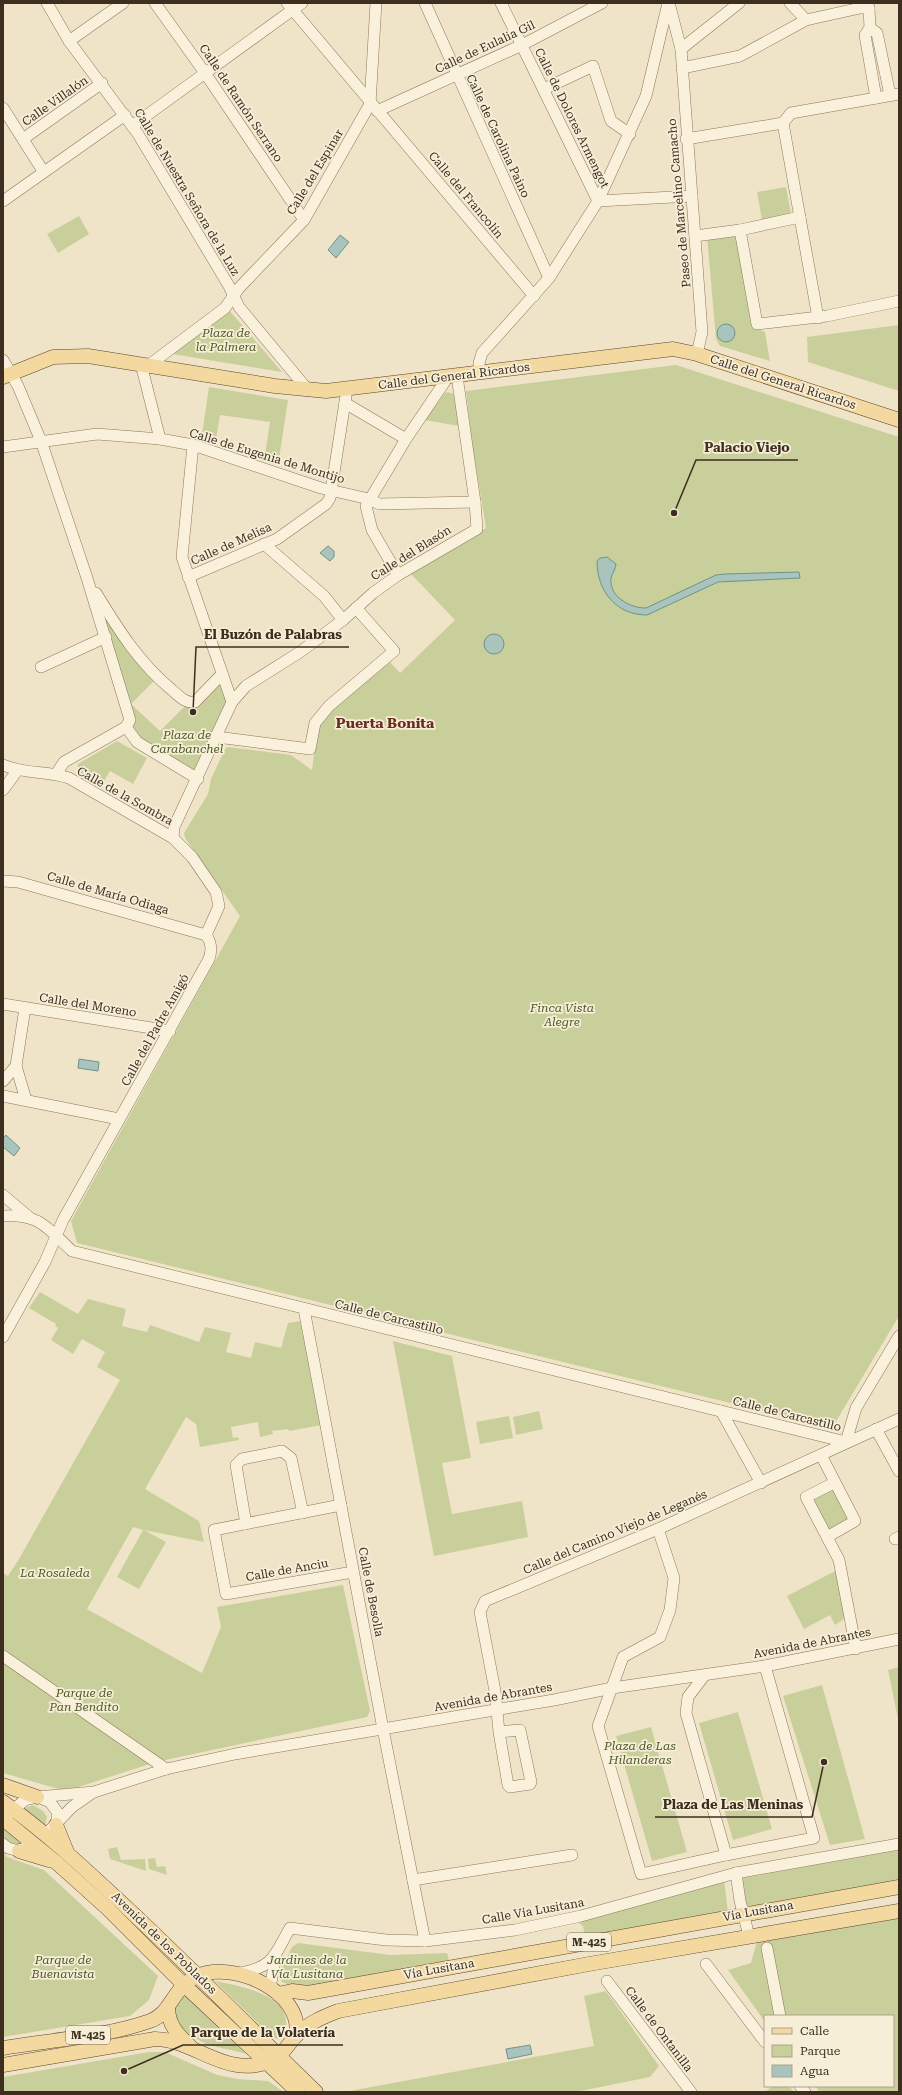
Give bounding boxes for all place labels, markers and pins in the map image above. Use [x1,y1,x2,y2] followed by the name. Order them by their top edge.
[696,435,798,460] callout: Palacio Viejo
[196,622,349,647] callout: El Buzón de Palabras
[655,1792,812,1817] callout: Plaza de Las Meninas
[183,2020,343,2045] callout: Parque de la Volatería

